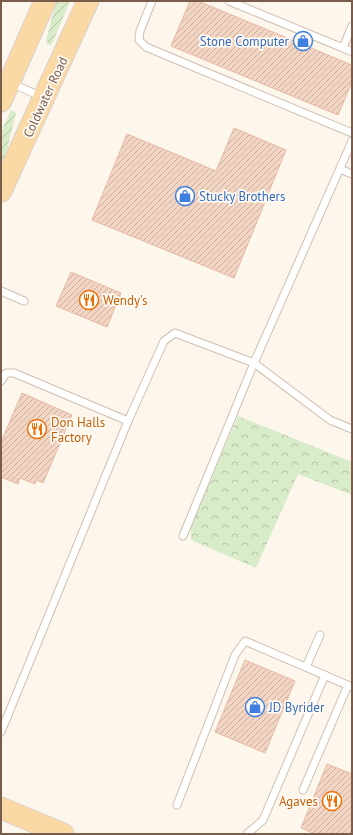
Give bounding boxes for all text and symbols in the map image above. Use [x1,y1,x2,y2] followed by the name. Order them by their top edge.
[292,30,314,52] shop icon: Stone Computer
[200,33,290,50] place label: Stone Computer
[19,54,72,140] street label: Coldwater Road
[174,185,196,207] shop icon: Stucky Brothers
[199,188,285,205] place label: Stucky Brothers
[78,289,100,311] restaurant icon: Wendy's
[103,292,148,309] place label: Wendy's
[51,414,105,446] place label: Don Halls Factory
[26,418,48,440] restaurant icon: Don Halls Factory
[244,696,266,718] shop icon: JD Byrider
[268,699,325,716] place label: JD Byrider
[321,790,343,812] restaurant icon: Agaves
[279,793,318,810] place label: Agaves

